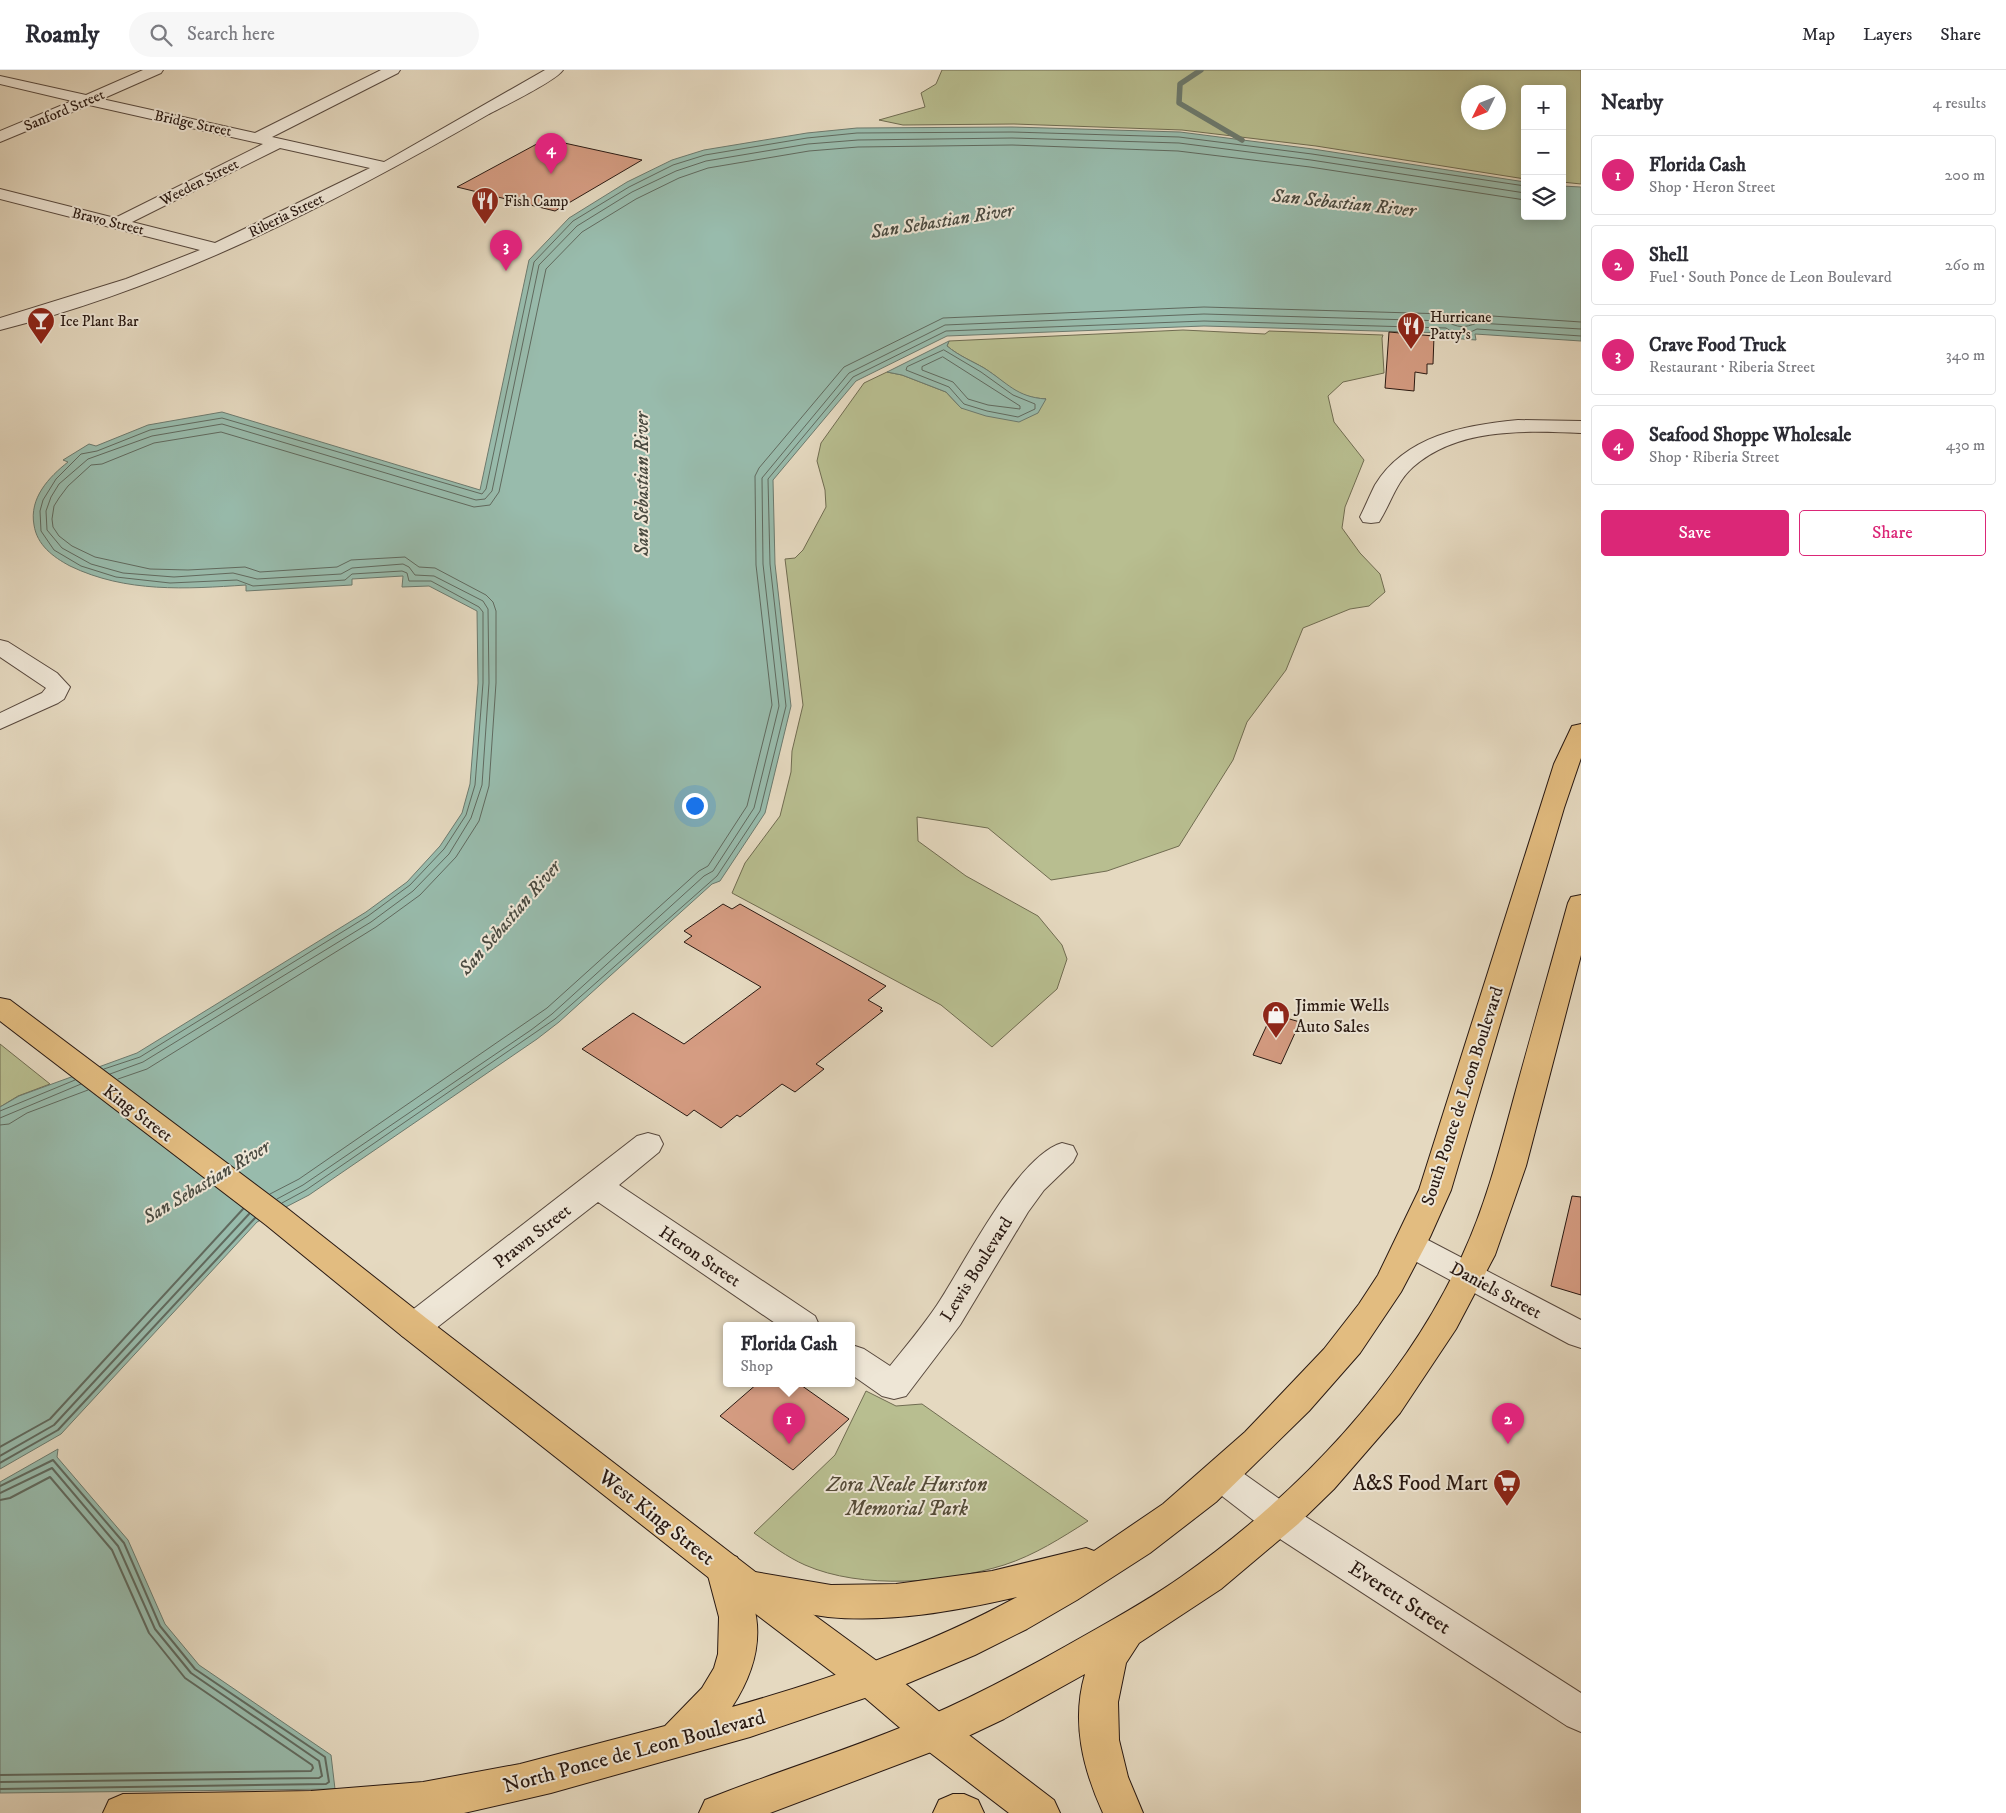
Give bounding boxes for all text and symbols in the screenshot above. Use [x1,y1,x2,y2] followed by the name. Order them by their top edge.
[129,12,479,57] search box
[25,20,99,50] text: Roamly
[147,21,175,49] icon: search
[187,23,275,46] text: Search here
[1802,24,1835,46] text: Map
[1863,24,1912,46] text: Layers
[1940,24,1981,46] text: Share
[21,85,108,136] street label: Sanford Street
[1461,85,1506,130] north arrow
[1521,85,1566,220] map controls
[1521,85,1566,130] button: +
[1601,90,1663,116] text: Nearby
[1933,93,1986,113] text: 4 results
[152,106,233,141] street label: Bridge Street
[1521,130,1566,175] button: −
[535,133,567,174] pin: 4
[156,154,242,211] street label: Weeden Street
[1649,154,1746,177] text: Florida Cash
[1615,165,1621,185] text: 1
[1944,165,1985,185] text: 200 m
[1521,175,1566,220] button: layers
[1649,177,1775,197] text: Shop · Heron Street
[1270,184,1419,223] water label: San Sebastian River
[470,186,500,225] restaurant icon: Fish Camp
[245,189,327,242] street label: Riberia Street
[504,192,569,211] place label: Fish Camp
[868,198,1017,244] water label: San Sebastian River
[70,203,146,240] street label: Bravo Street
[490,230,522,271] pin: 3
[1649,244,1688,267] text: Shell
[1614,255,1622,275] text: 2
[1945,255,1985,275] text: 260 m
[1649,267,1892,287] text: Fuel · South Ponce de Leon Boulevard
[26,306,56,345] bar icon: Ice Plant Bar
[1430,308,1491,344] place label: Hurricane Patty's
[1396,311,1426,350] restaurant icon: Hurricane Patty's
[60,312,139,331] place label: Ice Plant Bar
[1649,334,1786,357] text: Crave Food Truck
[1615,345,1621,365] text: 3
[1946,345,1985,365] text: 340 m
[1649,357,1815,377] text: Restaurant · Riberia Street
[631,410,654,557] water label: San Sebastian River
[1649,424,1851,447] text: Seafood Shoppe Wholesale
[1613,435,1623,455] text: 4
[1946,435,1985,455] text: 430 m
[1649,447,1779,467] text: Shop · Riberia Street
[1601,510,1789,556] button: Save
[1799,510,1986,556] button: Share
[682,793,708,819] your location
[454,854,568,981] water label: San Sebastian River
[1417,984,1509,1209] street label: South Ponce de Leon Boulevard
[1293,995,1389,1038] place label: Jimmie Wells Auto Sales
[1261,1000,1291,1039] shop icon: Jimmie Wells Auto Sales
[98,1080,177,1147] street label: King Street
[138,1134,276,1230] water label: San Sebastian River
[490,1200,576,1274] street label: Prawn Street
[936,1213,1018,1326] street label: Lewis Boulevard
[654,1222,745,1292] street label: Heron Street
[1446,1258,1545,1324] street label: Daniels Street
[723,1322,855,1387] popup
[740,1333,838,1356] text: Florida Cash
[740,1356,773,1376] text: Shop
[773,1403,805,1444] pin: 1
[1492,1403,1524,1444] pin: 2
[592,1464,720,1572] street label: West King Street
[1492,1468,1522,1507] supermarket icon: A&S Food Mart
[1353,1471,1488,1497] place label: A&S Food Mart
[826,1472,988,1522] park label: Zora Neale Hurston Memorial Park
[1344,1555,1456,1641] street label: Everett Street
[500,1704,769,1800] street label: North Ponce de Leon Boulevard

